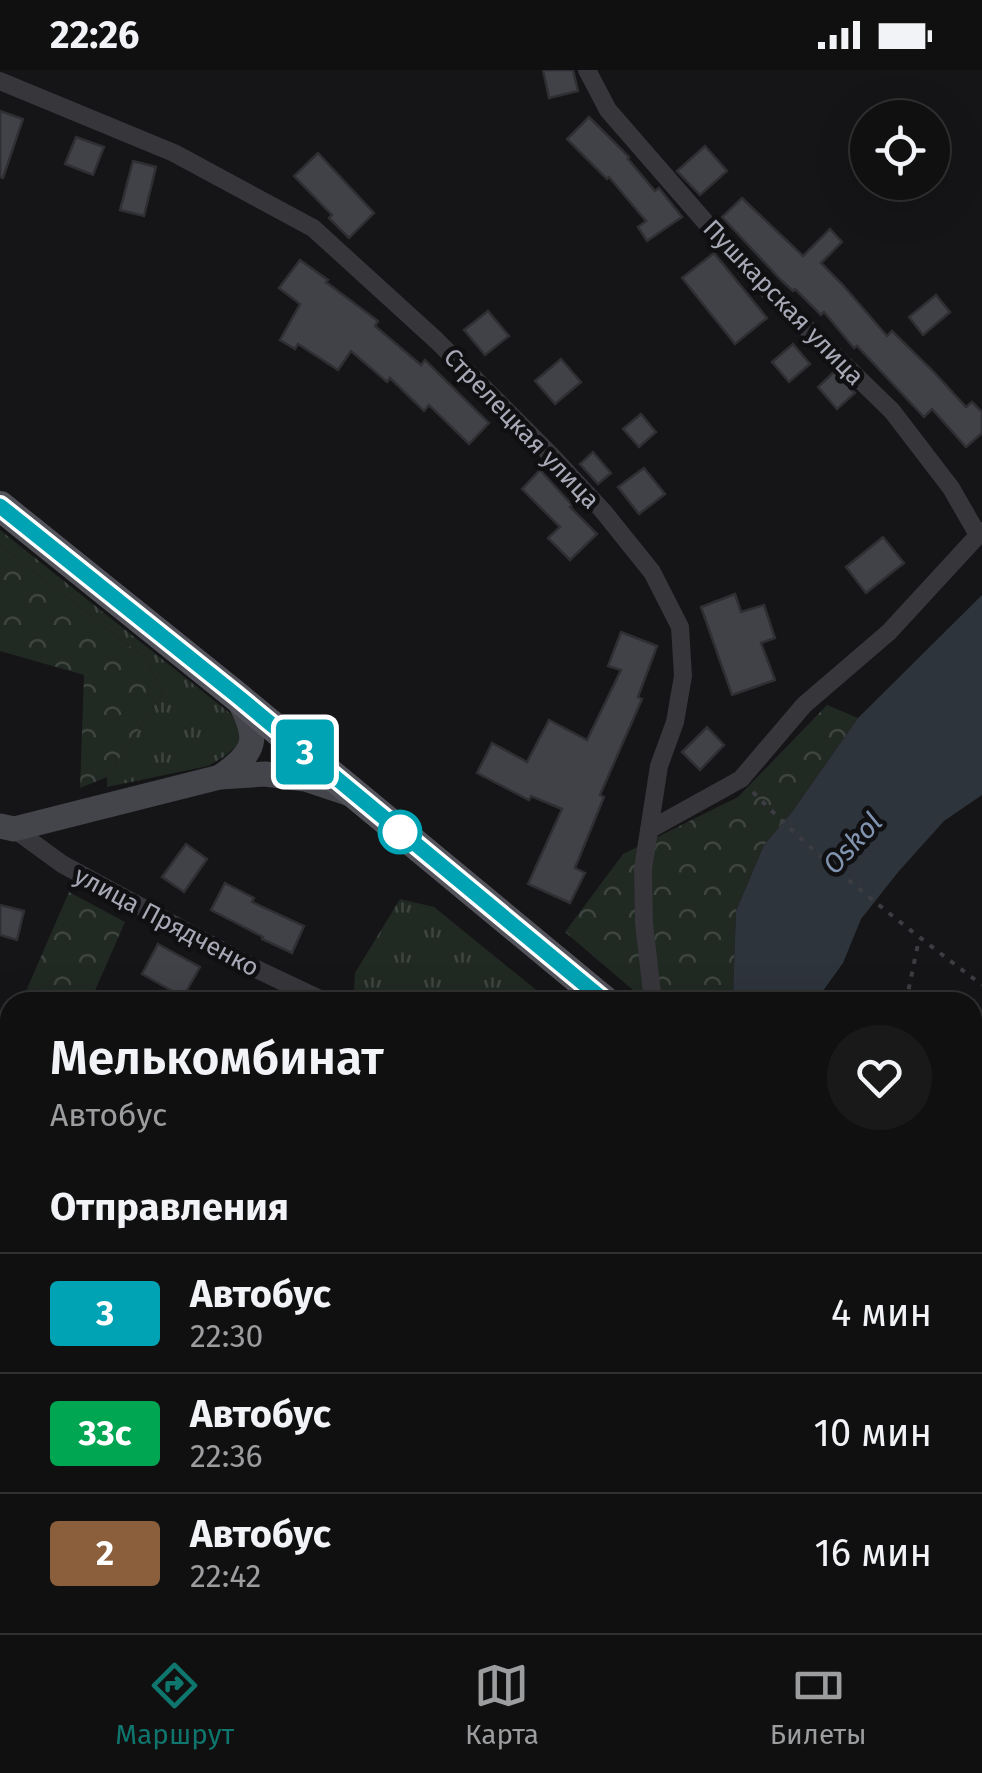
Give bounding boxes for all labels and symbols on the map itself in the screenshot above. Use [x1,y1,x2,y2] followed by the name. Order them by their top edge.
[697,214,870,392] street label: Пушкарская улица
[437,342,605,515] street label: Стрелецкая улица
[272,720,338,784] line badge: 3
[816,806,889,881] water label: Oskol
[379,811,421,853] unlabelled marker
[69,861,264,983] street label: улица Прядченко

